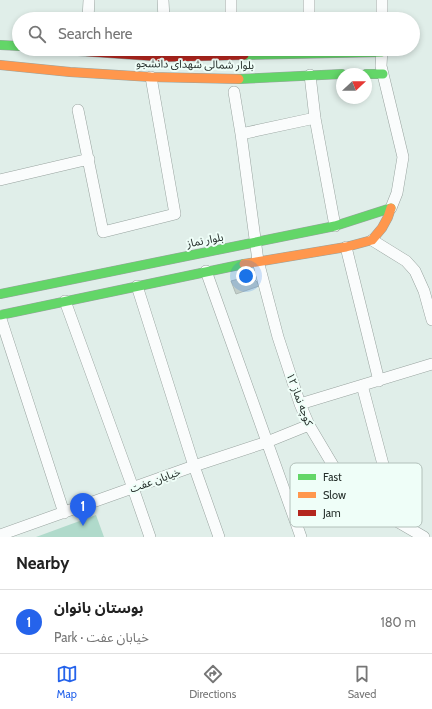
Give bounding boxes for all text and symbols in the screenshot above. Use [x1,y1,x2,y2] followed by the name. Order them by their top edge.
[12,12,420,56] search box
[26,23,48,45] icon: search
[58,25,133,43] text: Search here
[136,56,254,72] street label: بلوار شمالی شهدای دانشجو
[336,68,372,104] north arrow
[184,230,225,251] street label: بلوار نماز
[236,266,256,286] your location
[283,371,317,428] street label: کوچه نماز ۱۲
[290,463,422,527] legend
[128,464,183,496] street label: خیابان عفت
[323,470,342,484] text: Fast
[323,488,346,502] text: Slow
[70,493,96,526] pin: 1
[322,506,341,520] text: Jam
[16,553,69,573] text: Nearby
[54,599,144,617] text: بوستان بانوان
[27,614,31,630] text: 1
[380,614,416,630] text: 180 m
[54,629,149,645] text: Park · خیابان عفت
[56,663,78,701] tab: Map
[189,663,236,701] tab: Directions
[348,663,376,701] tab: Saved

